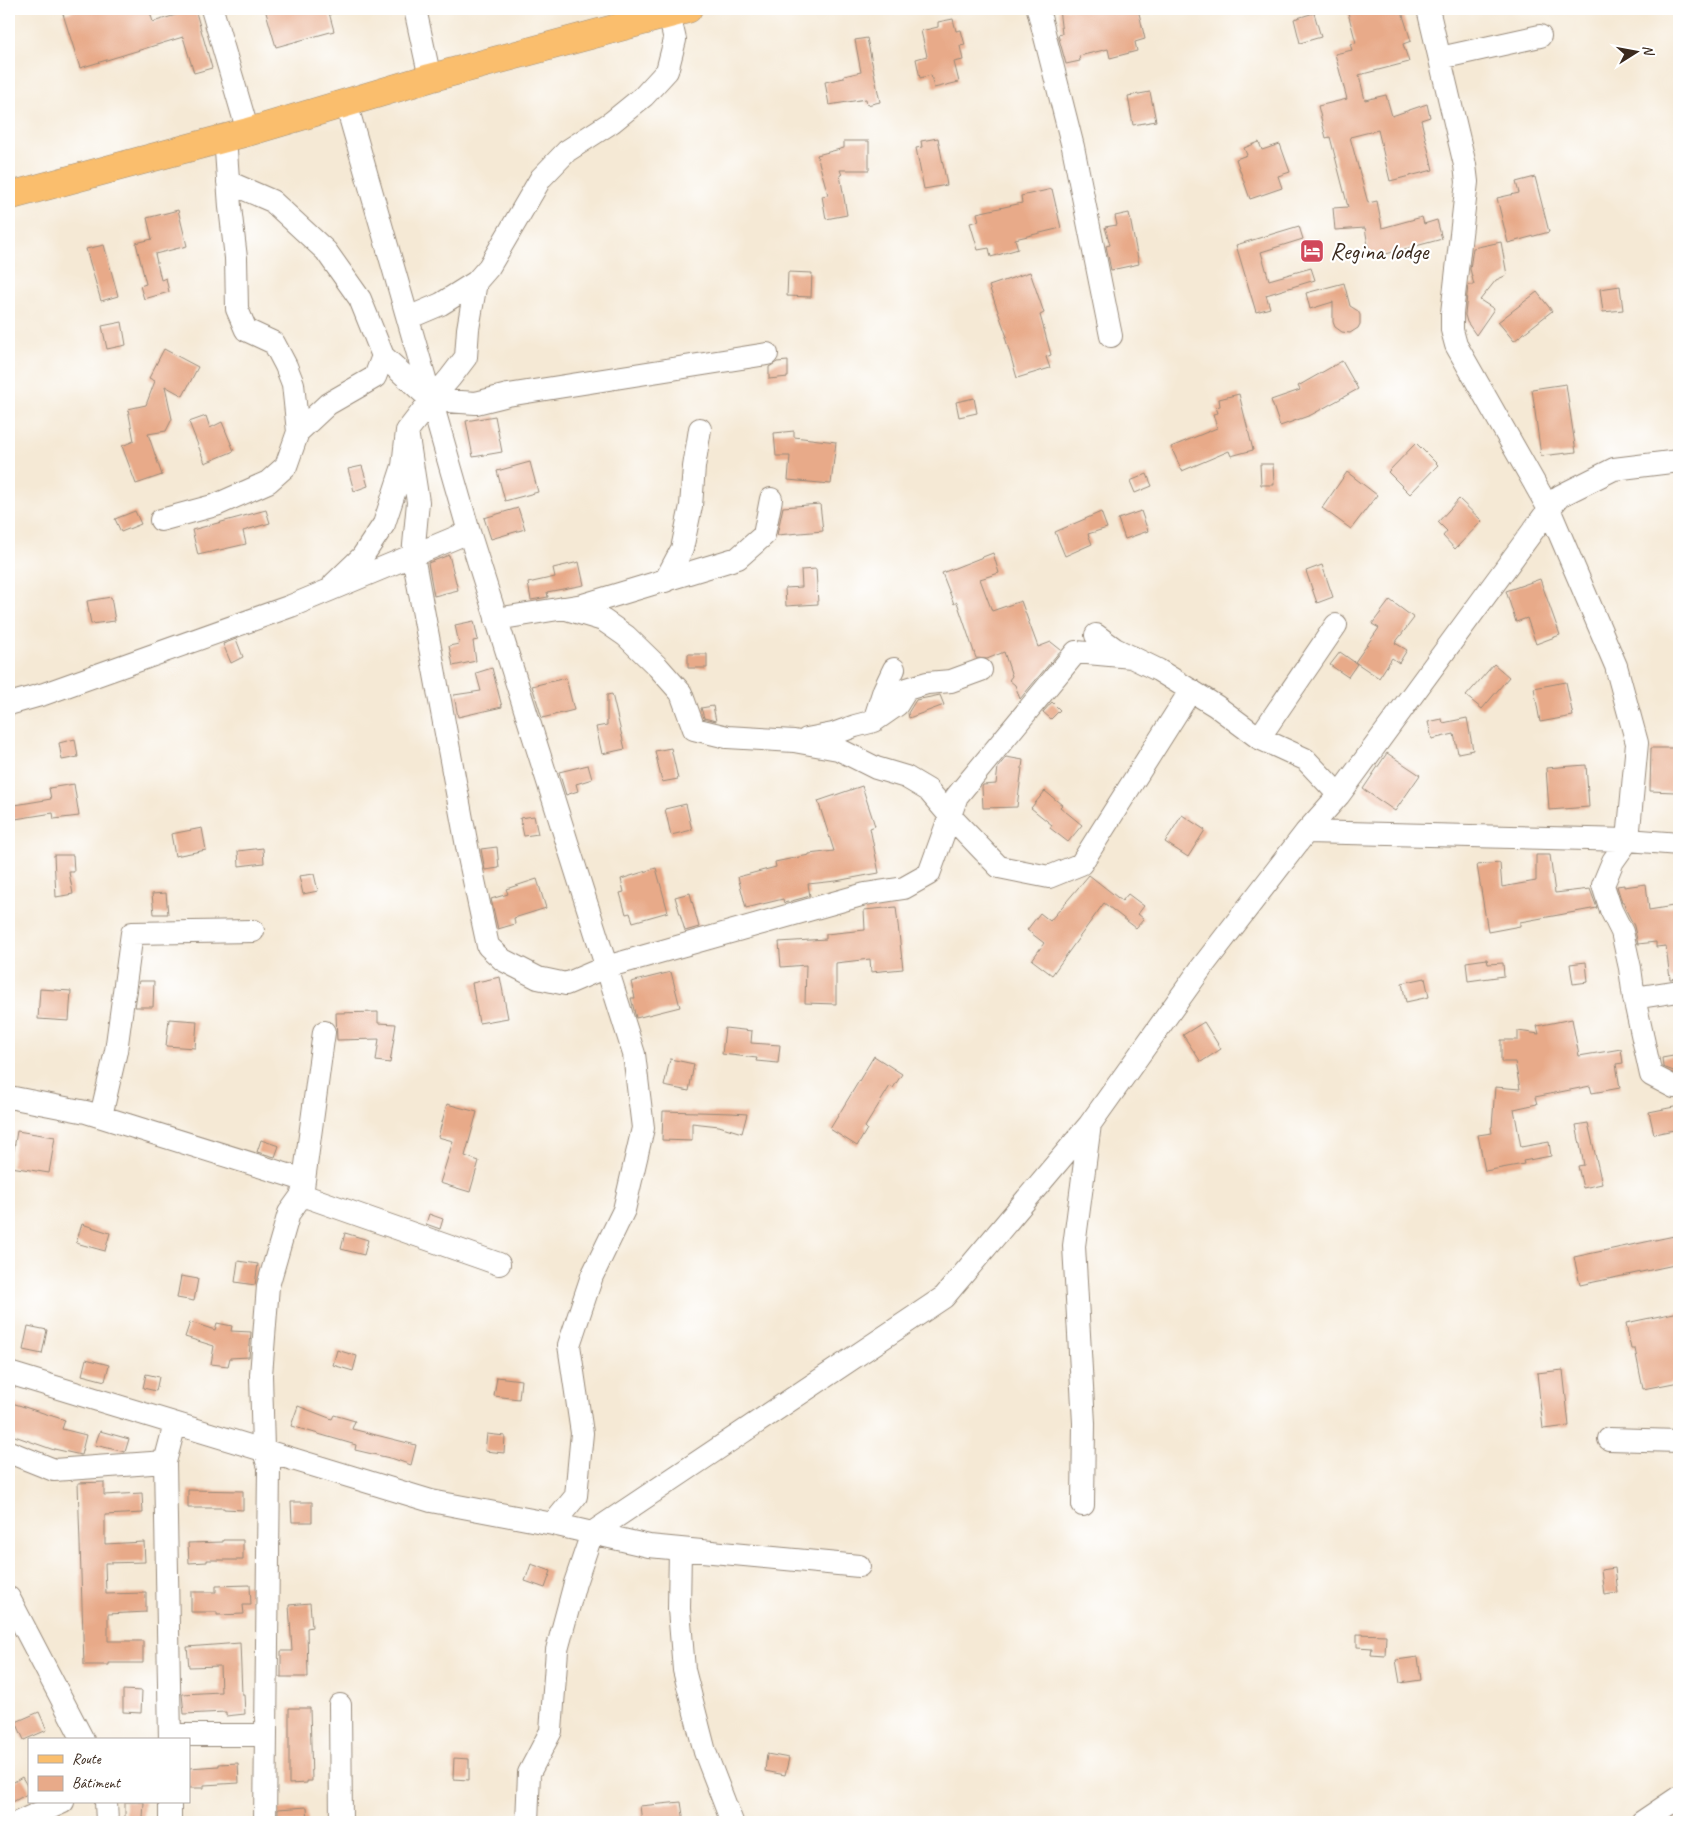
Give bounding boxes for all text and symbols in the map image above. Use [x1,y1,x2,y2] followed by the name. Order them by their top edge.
[1610,28,1660,78] north arrow
[1639,44,1658,58] text: N
[1330,236,1430,266] place label: Regina lodge
[1299,238,1325,264] hotel icon: Regina lodge
[28,1738,190,1804] legend
[72,1750,102,1769] text: Route
[72,1774,122,1793] text: Bâtiment

